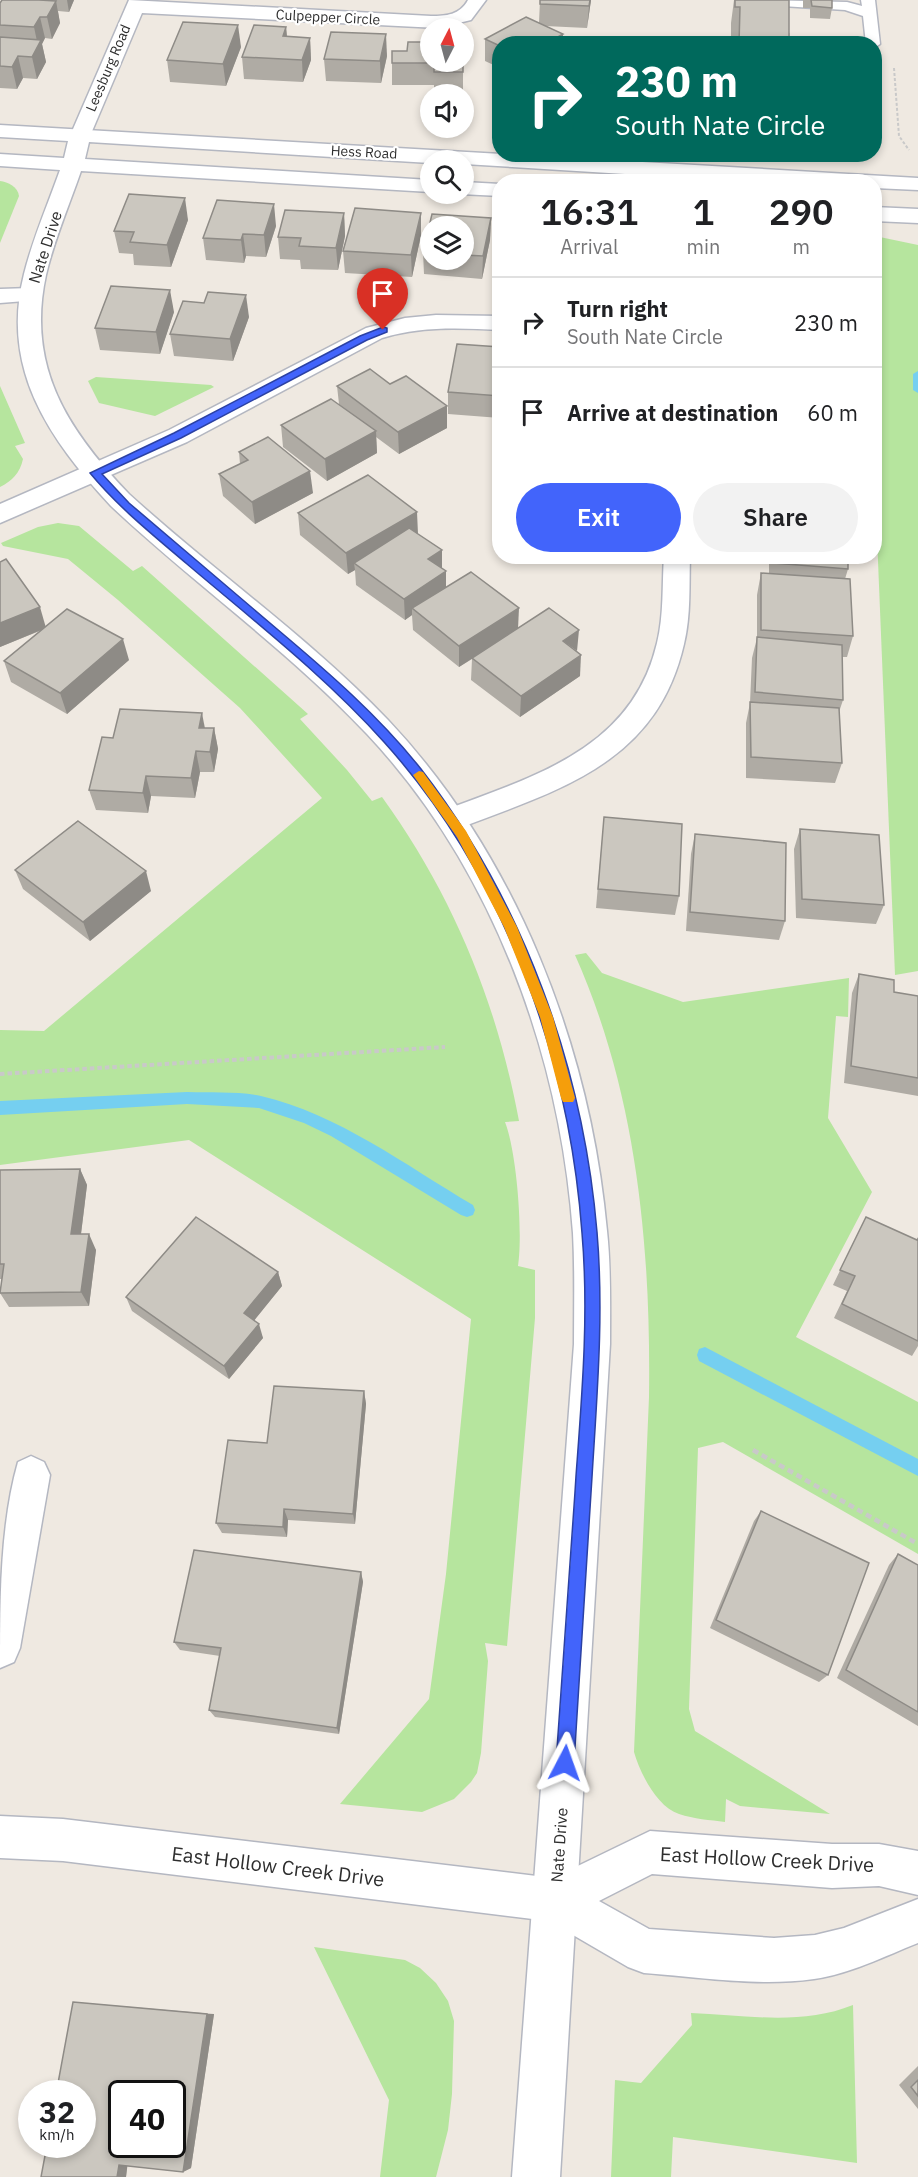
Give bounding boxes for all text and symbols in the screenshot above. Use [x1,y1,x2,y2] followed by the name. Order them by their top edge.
[275,5,381,29] street label: Culpepper Circle
[420,18,474,72] north arrow
[420,18,474,270] map controls
[82,22,134,114] street label: Leesburg Road
[615,54,738,109] text: 230 m
[516,60,594,138] icon: right
[420,84,474,138] button: sound
[615,107,825,142] text: South Nate Circle
[330,141,398,163] street label: Hess Road
[420,150,474,204] button: search
[540,188,638,235] text: 16:31
[693,188,714,235] text: 1
[769,188,834,235] text: 290
[24,208,66,286] street label: Nate Drive
[420,216,474,270] button: layers
[560,233,618,260] text: Arrival
[687,233,720,260] text: min
[792,233,810,260] text: m
[357,268,408,330] pin
[366,277,399,310] icon: arrive
[567,294,668,323] text: Turn right
[516,306,549,339] icon: right
[794,308,858,337] text: 230 m
[567,323,723,350] text: South Nate Circle
[516,396,549,429] icon: arrive
[567,398,778,427] text: Arrive at destination
[807,398,858,427] text: 60 m
[516,483,681,552] button: Exit
[693,483,858,552] button: Share
[533,1731,597,1795] position arrow
[546,1807,572,1883] street label: Nate Drive
[170,1840,386,1892] street label: East Hollow Creek Drive
[659,1840,875,1878] street label: East Hollow Creek Drive
[108,2080,186,2158] speed limit sign: 40
[39,2092,75,2131] text: 32
[39,2125,75,2144] text: km/h

